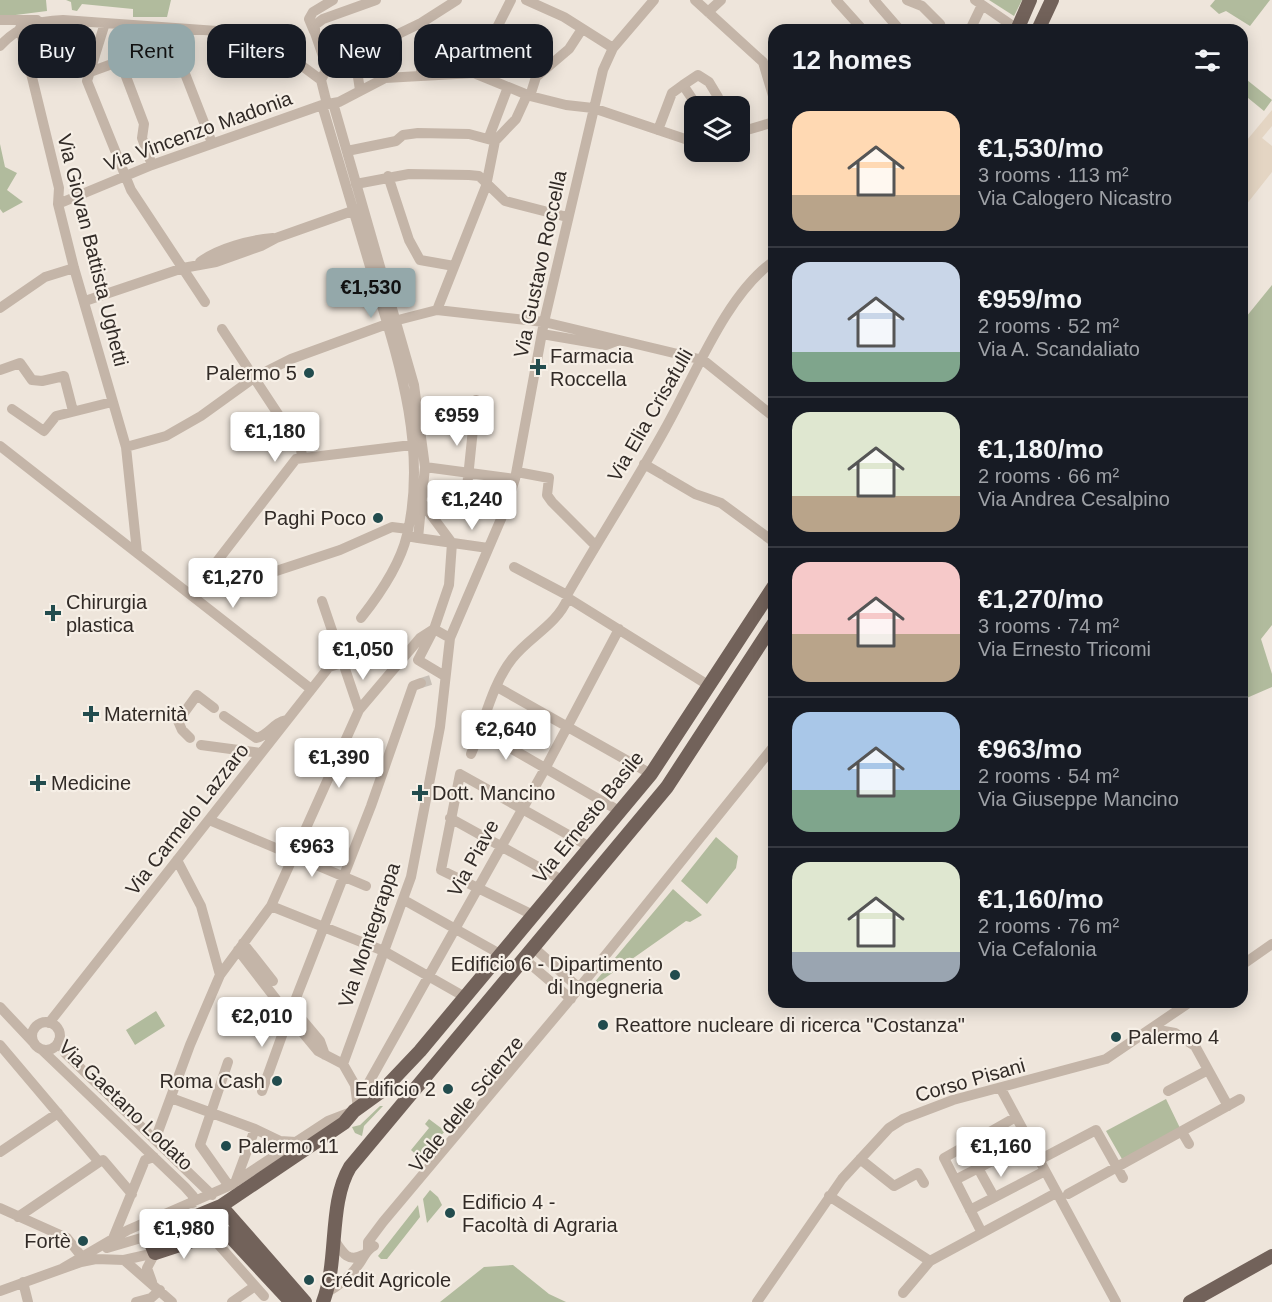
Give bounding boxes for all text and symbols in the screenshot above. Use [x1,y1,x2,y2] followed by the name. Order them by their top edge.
[18,24,96,78] chip: Buy
[108,24,195,78] chip: Rent
[207,24,306,78] chip: Filters
[318,24,402,78] chip: New
[414,24,553,78] chip: Apartment
[1191,44,1224,77] icon: filters
[792,45,912,75] text: 12 homes
[101,86,296,175] street label: Via Vincenzo Madonia
[684,96,750,162] map controls
[684,96,750,162] button: layers
[53,132,133,368] street label: Via Giovan Battista Ughetti
[978,133,1104,163] text: €1,530/mo
[840,135,912,207] icon: home
[978,164,1129,186] text: 3 rooms · 113 m²
[509,168,571,360] street label: Via Gustavo Roccella
[978,187,1172,209] text: Via Calogero Nicastro
[322,268,420,319] pin: €1,530
[340,276,402,298] text: €1,530
[978,284,1082,314] text: €959/mo
[840,286,912,358] icon: home
[978,315,1119,337] text: 2 rooms · 52 m²
[978,338,1140,360] text: Via A. Scandaliato
[550,345,634,390] place label: Farmacia Roccella
[603,345,697,485] street label: Via Elia Crisafulli
[531,360,545,374] marker: Farmacia Roccella
[206,362,297,384] place label: Palermo 5
[302,366,316,380] marker: Palermo 5
[421,396,493,447] pin: €959
[435,404,479,426] text: €959
[226,412,324,463] pin: €1,180
[244,420,306,442] text: €1,180
[978,434,1104,464] text: €1,180/mo
[840,436,912,508] icon: home
[978,465,1119,487] text: 2 rooms · 66 m²
[423,480,521,531] pin: €1,240
[441,488,503,510] text: €1,240
[978,488,1170,510] text: Via Andrea Cesalpino
[264,507,366,529] place label: Paghi Poco
[371,511,385,525] marker: Paghi Poco
[184,558,282,609] pin: €1,270
[202,566,264,588] text: €1,270
[978,584,1104,614] text: €1,270/mo
[840,586,912,658] icon: home
[66,591,148,636] place label: Chirurgia plastica
[44,604,62,622] marker: Chirurgia plastica
[978,615,1119,637] text: 3 rooms · 74 m²
[314,630,412,681] pin: €1,050
[332,638,394,660] text: €1,050
[978,638,1151,660] text: Via Ernesto Tricomi
[104,703,188,725] place label: Maternità
[82,705,100,723] marker: Maternità
[457,710,555,761] pin: €2,640
[475,718,537,740] text: €2,640
[978,734,1082,764] text: €963/mo
[840,736,912,808] icon: home
[290,738,388,789] pin: €1,390
[121,739,253,899] street label: Via Carmelo Lazzaro
[308,746,370,768] text: €1,390
[528,747,648,887] street label: Via Ernesto Basile
[978,765,1119,787] text: 2 rooms · 54 m²
[51,772,131,794] place label: Medicine
[29,774,47,792] marker: Medicine
[432,782,555,804] place label: Dott. Mancino
[413,786,427,800] marker: Dott. Mancino
[978,788,1179,810] text: Via Giuseppe Mancino
[443,816,503,900] street label: Via Piave
[276,827,348,878] pin: €963
[290,835,334,857] text: €963
[334,859,404,1010] street label: Via Montegrappa
[978,884,1104,914] text: €1,160/mo
[840,886,912,958] icon: home
[978,915,1119,937] text: 2 rooms · 76 m²
[978,938,1097,960] text: Via Cefalonia
[451,953,664,998] place label: Edificio 6 - Dipartimento di Ingegneria
[668,968,682,982] marker: Edificio 6 - Dipartimento di Ingegneria
[213,997,311,1048] pin: €2,010
[231,1005,293,1027] text: €2,010
[615,1014,965,1036] place label: Reattore nucleare di ricerca "Costanza"
[596,1018,610,1032] marker: Reattore nucleare di ricerca "Costanza"
[1128,1026,1219,1048] place label: Palermo 4
[1109,1030,1123,1044] marker: Palermo 4
[404,1032,528,1176] street label: Viale delle Scienze
[54,1035,198,1175] street label: Via Gaetano Lodato
[912,1054,1028,1106] street label: Corso Pisani
[159,1070,265,1092] place label: Roma Cash
[270,1074,284,1088] marker: Roma Cash
[355,1078,436,1100] place label: Edificio 2
[441,1082,455,1096] marker: Edificio 2
[952,1127,1050,1178] pin: €1,160
[238,1135,339,1157] place label: Palermo 11
[970,1135,1032,1157] text: €1,160
[219,1139,233,1153] marker: Palermo 11
[462,1191,619,1236] place label: Edificio 4 - Facoltà di Agraria
[443,1206,457,1220] marker: Edificio 4 - Facoltà di Agraria
[135,1209,233,1260] pin: €1,980
[153,1217,215,1239] text: €1,980
[24,1230,71,1252] place label: Fortè
[76,1234,90,1248] marker: Fortè
[321,1269,451,1291] place label: Crédit Agricole
[302,1273,316,1287] marker: Crédit Agricole

